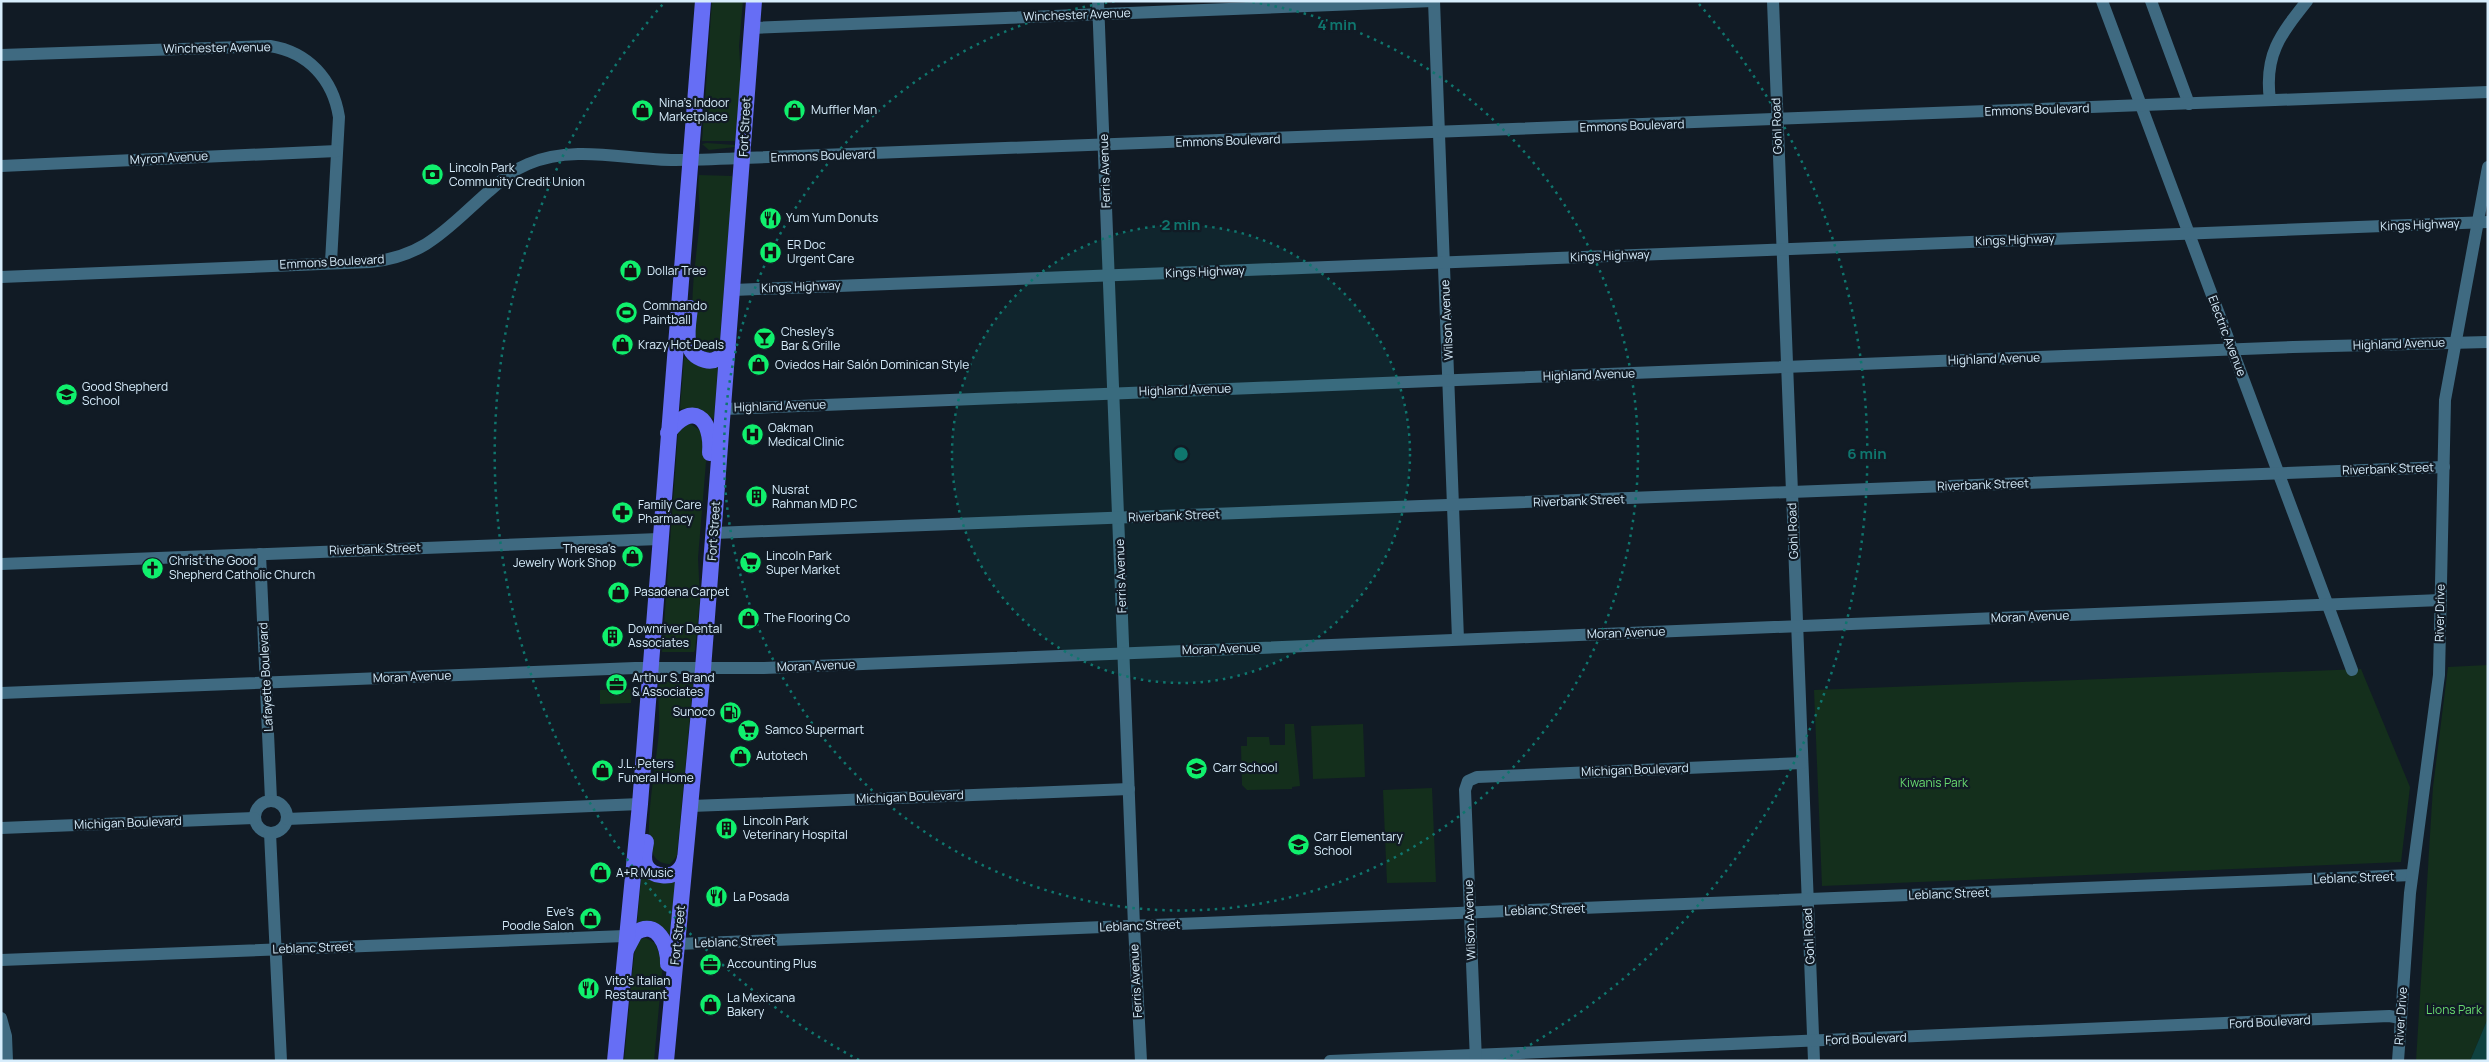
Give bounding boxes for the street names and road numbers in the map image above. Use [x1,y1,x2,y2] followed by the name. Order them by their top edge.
[1023,4,1131,25] street label: Winchester Avenue
[163,38,271,57] street label: Winchester Avenue
[734,97,755,157] street label: Fort Street
[1767,98,1786,154] street label: Gohl Road
[1984,99,2090,120] street label: Emmons Boulevard
[1579,115,1685,136] street label: Emmons Boulevard
[1175,130,1281,151] street label: Emmons Boulevard
[1095,134,1114,208] street label: Ferris Avenue
[770,145,876,166] street label: Emmons Boulevard
[129,147,209,168] street label: Myron Avenue
[2380,215,2461,234] street label: Kings Highway
[1975,230,2056,249] street label: Kings Highway
[1570,246,1651,265] street label: Kings Highway
[279,250,385,273] street label: Emmons Boulevard
[1165,262,1246,281] street label: Kings Highway
[761,277,842,296] street label: Kings Highway
[1436,279,1457,361] street label: Wilson Avenue
[2204,293,2251,379] street label: Electric Avenue
[2353,333,2445,354] street label: Highland Avenue
[1948,348,2040,369] street label: Highland Avenue
[1543,364,1635,385] street label: Highland Avenue
[1139,379,1231,400] street label: Highland Avenue
[734,395,826,416] street label: Highland Avenue
[2342,458,2434,479] street label: Riverbank Street
[1937,474,2029,495] street label: Riverbank Street
[1533,490,1625,511] street label: Riverbank Street
[703,500,724,561] street label: Fort Street
[1783,503,1802,559] street label: Gohl Road
[1128,505,1220,526] street label: Riverbank Street
[329,538,421,559] street label: Riverbank Street
[1111,539,1130,613] street label: Ferris Avenue
[2430,584,2449,642] street label: River Drive
[1990,607,2070,626] street label: Moran Avenue
[254,622,277,732] street label: Lafayette Boulevard
[1586,623,1666,642] street label: Moran Avenue
[1181,639,1261,658] street label: Moran Avenue
[776,656,856,675] street label: Moran Avenue
[372,667,452,686] street label: Moran Avenue
[1581,759,1689,780] street label: Michigan Boulevard
[856,786,964,807] street label: Michigan Boulevard
[74,812,182,833] street label: Michigan Boulevard
[2313,868,2395,887] street label: Leblanc Street
[1460,879,1479,961] street label: Wilson Avenue
[1908,884,1990,903] street label: Leblanc Street
[1504,900,1586,919] street label: Leblanc Street
[666,904,689,966] street label: Fort Street
[1799,907,1818,965] street label: Gohl Road
[1099,916,1181,935] street label: Leblanc Street
[694,932,776,951] street label: Leblanc Street
[272,938,354,957] street label: Leblanc Street
[1125,944,1146,1018] street label: Ferris Avenue
[2390,986,2411,1046] street label: River Drive
[2229,1011,2311,1032] street label: Ford Boulevard
[1825,1029,1907,1048] street label: Ford Boulevard

